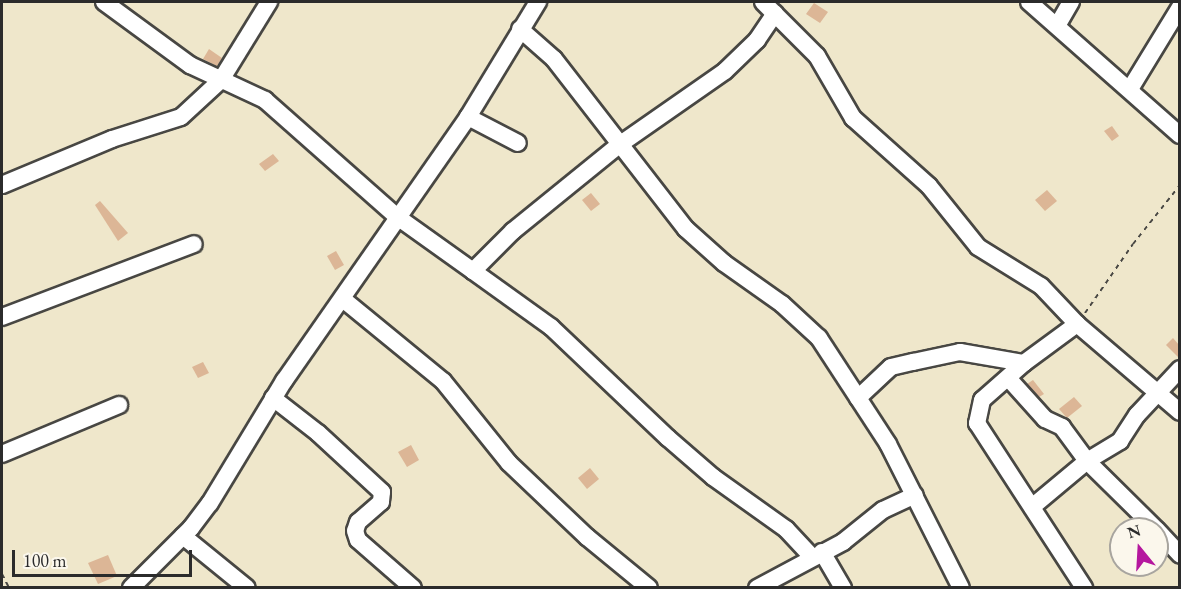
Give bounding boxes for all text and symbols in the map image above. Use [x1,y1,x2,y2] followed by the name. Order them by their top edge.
[1109,517,1169,577] north arrow
[1124,519,1143,543] text: N
[15,538,195,576] scale bar
[23,549,67,572] text: 100 m

